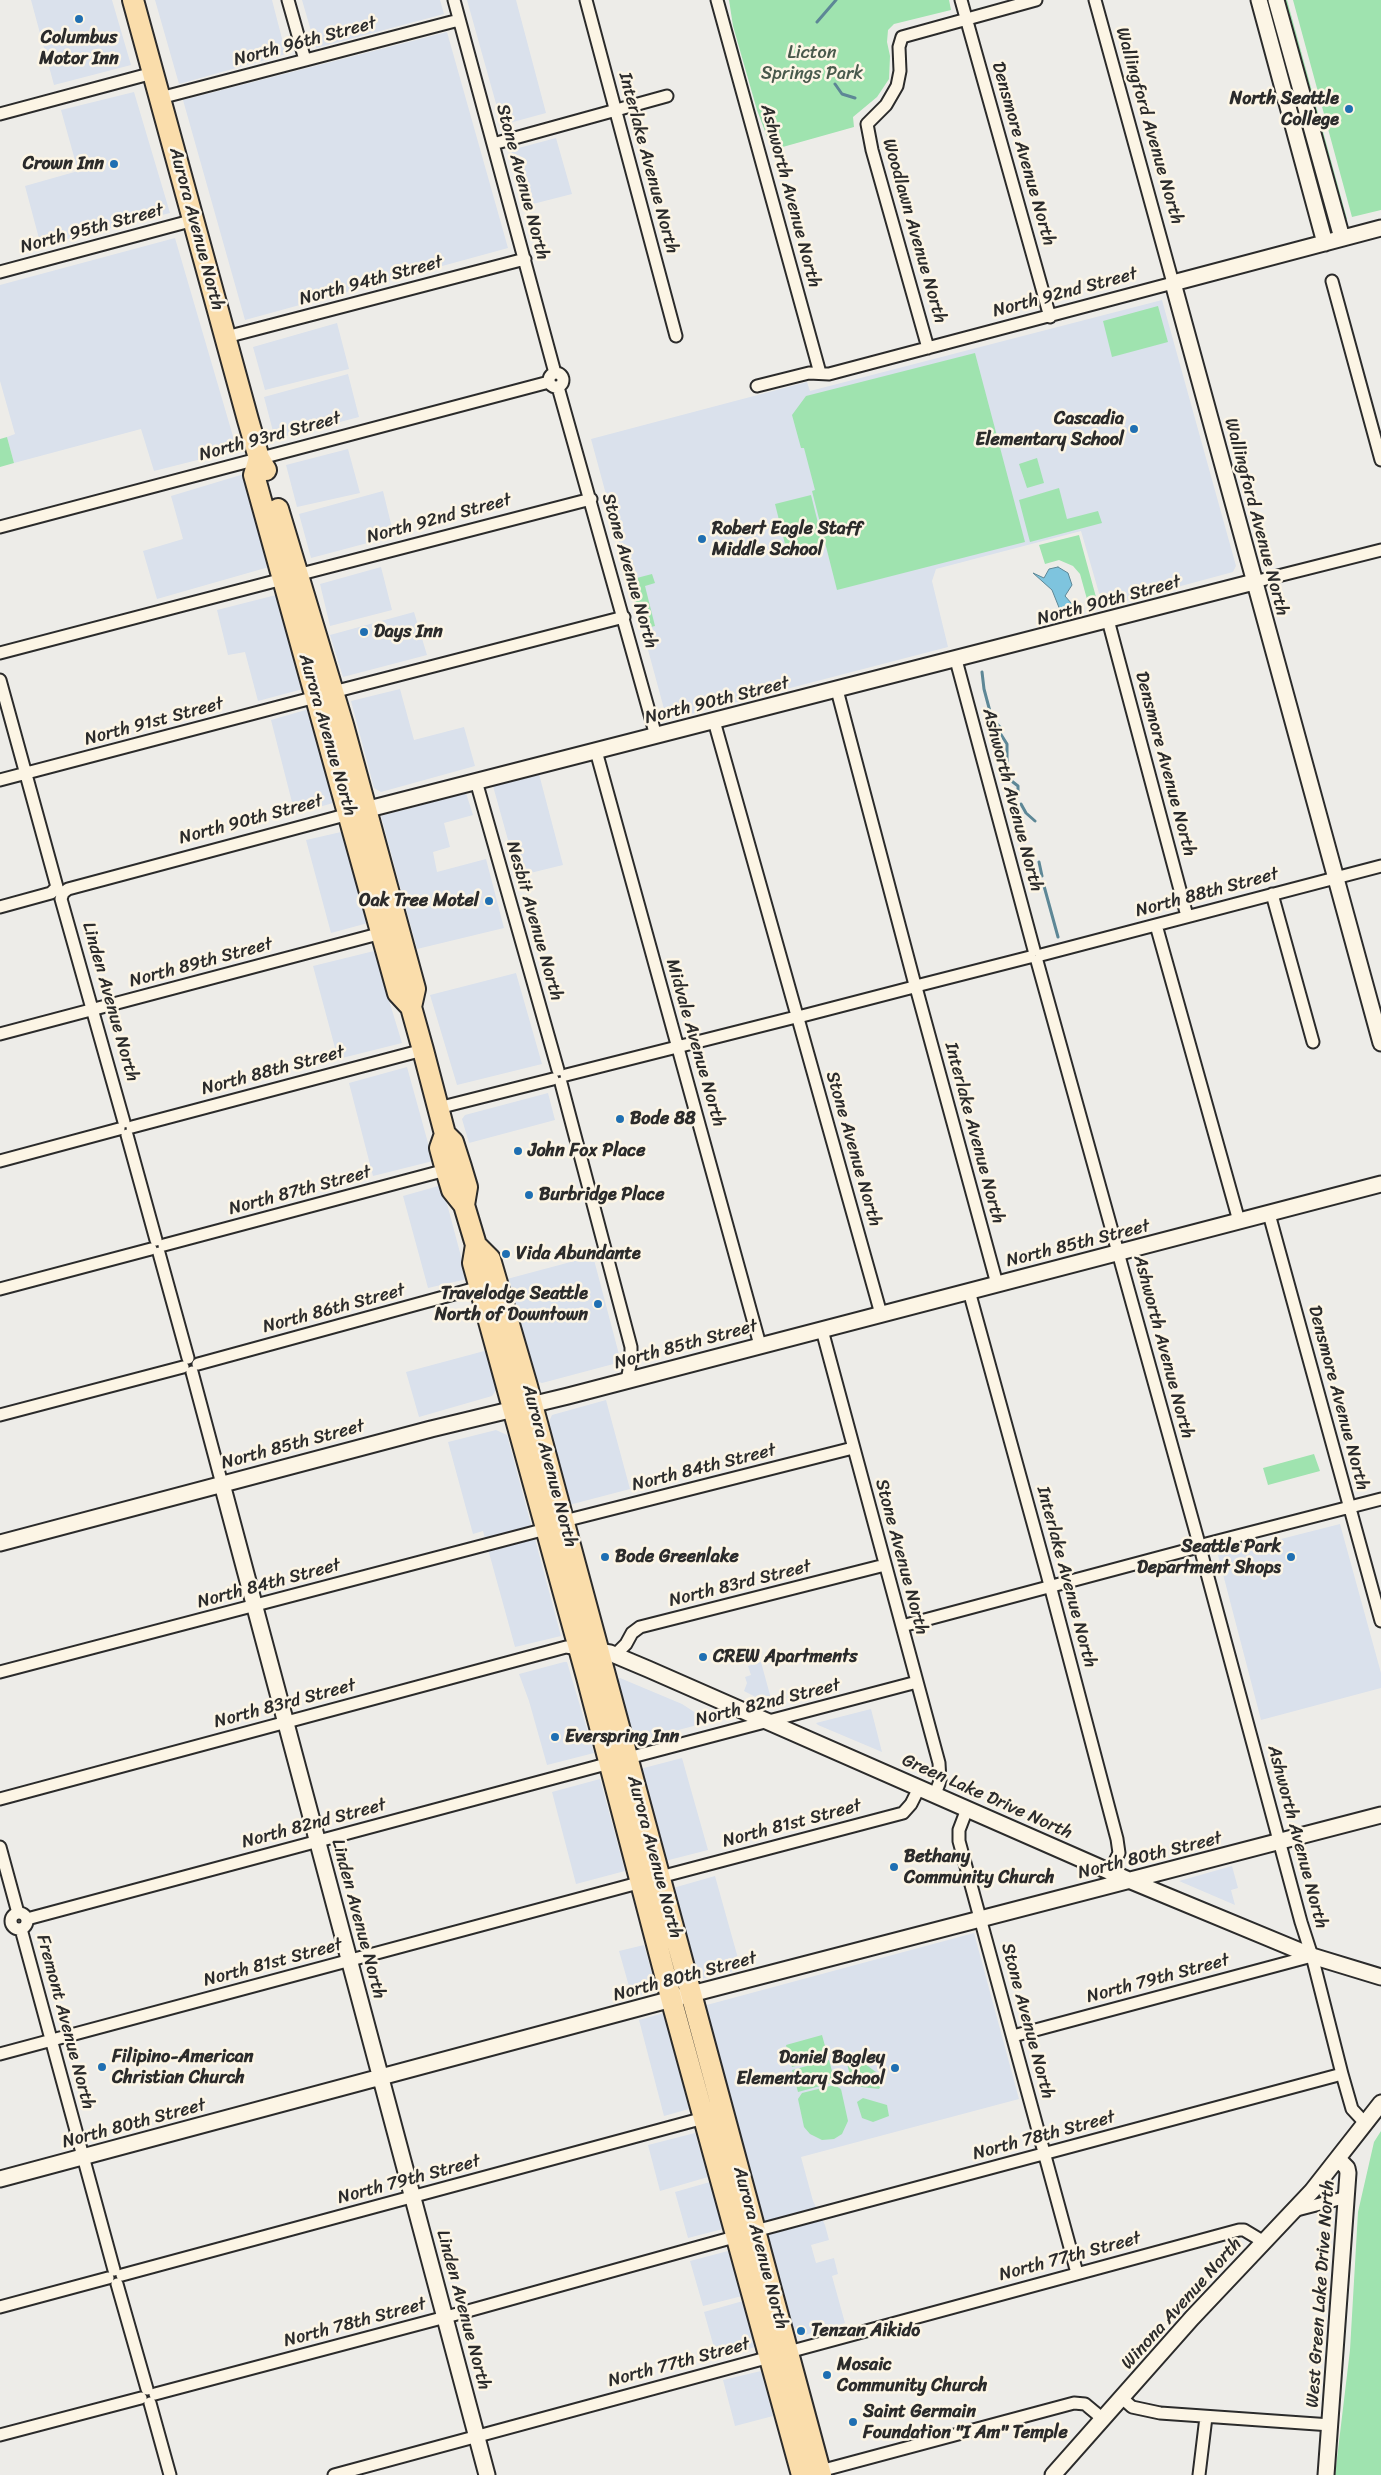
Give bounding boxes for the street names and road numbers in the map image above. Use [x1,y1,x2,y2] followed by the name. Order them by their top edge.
[231,13,379,71] street label: North 96th Street
[1111,25,1187,227] street label: Wallingford Avenue North
[986,60,1060,248] street label: Densmore Avenue North
[613,70,683,256] street label: Interlake Avenue North
[491,102,553,262] street label: Stone Avenue North
[755,102,825,290] street label: Ashworth Avenue North
[877,136,951,326] street label: Woodlawn Avenue North
[164,145,228,313] street label: Aurora Avenue North
[18,200,166,258] street label: North 95th Street
[297,251,445,311] street label: North 94th Street
[990,263,1140,323] street label: North 92nd Street
[197,408,343,466] street label: North 93rd Street
[1219,416,1293,618] street label: Wallingford Avenue North
[364,489,514,549] street label: North 92nd Street
[597,491,661,651] street label: Stone Avenue North
[1035,571,1183,631] street label: North 90th Street
[294,652,360,818] street label: Aurora Avenue North
[1130,669,1200,859] street label: Densmore Avenue North
[643,673,791,729] street label: North 90th Street
[82,693,226,751] street label: North 91st Street
[977,706,1047,894] street label: Ashworth Avenue North
[177,790,325,850] street label: North 90th Street
[501,839,567,1003] street label: Nesbit Avenue North
[1133,864,1281,922] street label: North 88th Street
[77,920,143,1084] street label: Linden Avenue North
[127,934,275,992] street label: North 89th Street
[661,957,729,1129] street label: Midvale Avenue North
[939,1040,1009,1226] street label: Interlake Avenue North
[199,1042,347,1100] street label: North 88th Street
[821,1069,885,1229] street label: Stone Avenue North
[227,1162,373,1220] street label: North 87th Street
[1004,1216,1152,1272] street label: North 85th Street
[1128,1253,1198,1441] street label: Ashworth Avenue North
[261,1280,407,1338] street label: North 86th Street
[1303,1303,1373,1493] street label: Densmore Avenue North
[612,1316,760,1374] street label: North 85th Street
[517,1382,581,1550] street label: Aurora Avenue North
[219,1416,367,1474] street label: North 85th Street
[630,1440,778,1496] street label: North 84th Street
[870,1477,932,1637] street label: Stone Avenue North
[1031,1484,1101,1670] street label: Interlake Avenue North
[195,1554,343,1614] street label: North 84th Street
[667,1556,813,1612] street label: North 83rd Street
[212,1675,358,1733] street label: North 83rd Street
[693,1675,843,1731] street label: North 82nd Street
[1262,1743,1332,1931] street label: Ashworth Avenue North
[899,1750,1075,1844] street label: Green Lake Drive North
[622,1773,686,1941] street label: Aurora Avenue North
[240,1794,388,1854] street label: North 82nd Street
[720,1795,864,1853] street label: North 81st Street
[1076,1828,1224,1884] street label: North 80th Street
[326,1837,390,2001] street label: Linden Avenue North
[31,1932,99,2112] street label: Fremont Avenue North
[201,1934,345,1992] street label: North 81st Street
[996,1941,1058,2101] street label: Stone Avenue North
[611,1947,759,2007] street label: North 80th Street
[1084,1950,1232,2008] street label: North 79th Street
[60,2094,208,2154] street label: North 80th Street
[971,2107,1117,2165] street label: North 78th Street
[335,2151,483,2209] street label: North 79th Street
[728,2164,792,2332] street label: Aurora Avenue North
[1302,2180,1340,2408] street label: West Green Lake Drive North
[431,2228,495,2392] street label: Linden Avenue North
[997,2228,1143,2286] street label: North 77th Street
[1117,2234,1247,2374] street label: Winona Avenue North
[282,2294,428,2352] street label: North 78th Street
[606,2334,752,2392] street label: North 77th Street

